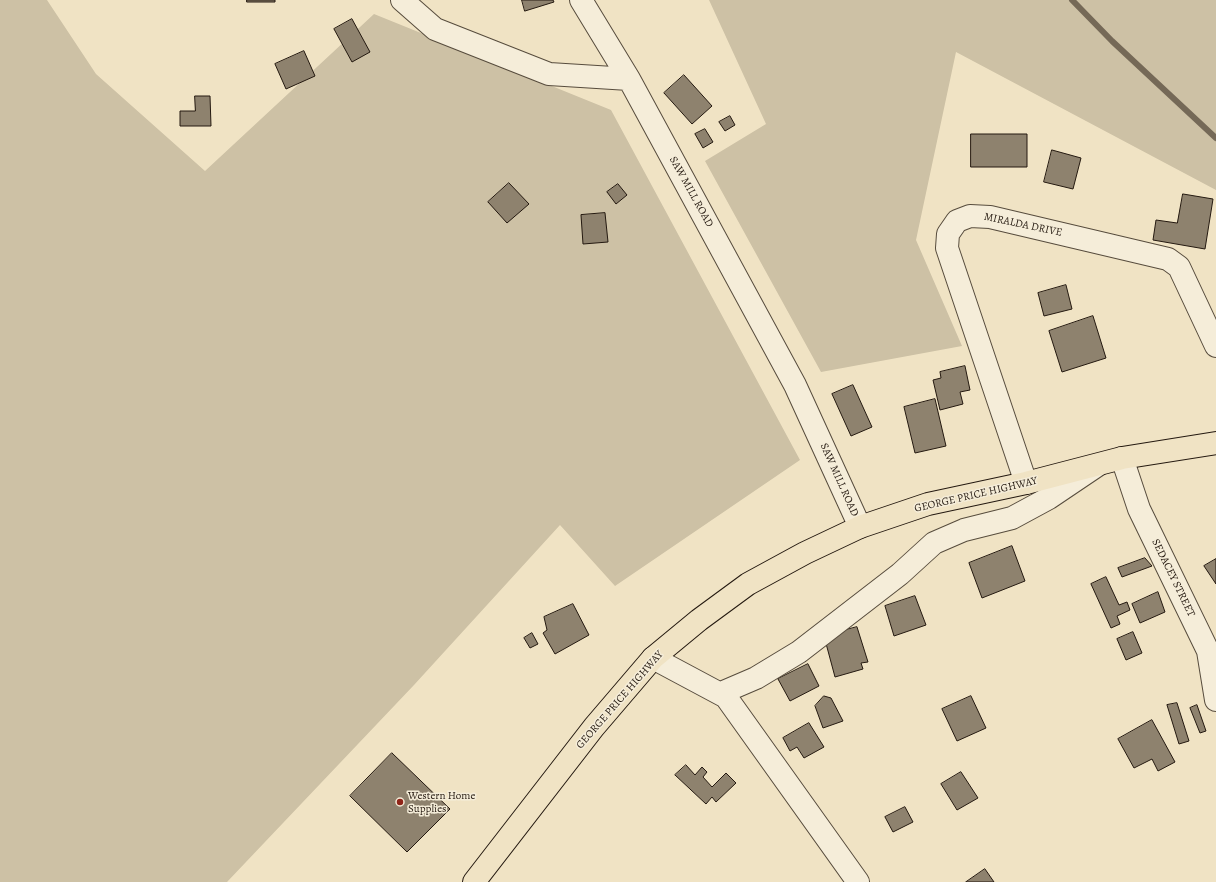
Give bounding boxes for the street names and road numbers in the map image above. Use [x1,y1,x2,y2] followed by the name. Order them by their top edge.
[666,154,716,230] street label: SAW MILL ROAD
[983,210,1063,240] street label: MIRALDA DRIVE
[817,441,861,519] street label: SAW MILL ROAD
[913,474,1039,516] street label: GEORGE PRICE HIGHWAY
[1148,537,1198,619] street label: SEDACEY STREET
[574,648,666,752] street label: GEORGE PRICE HIGHWAY

